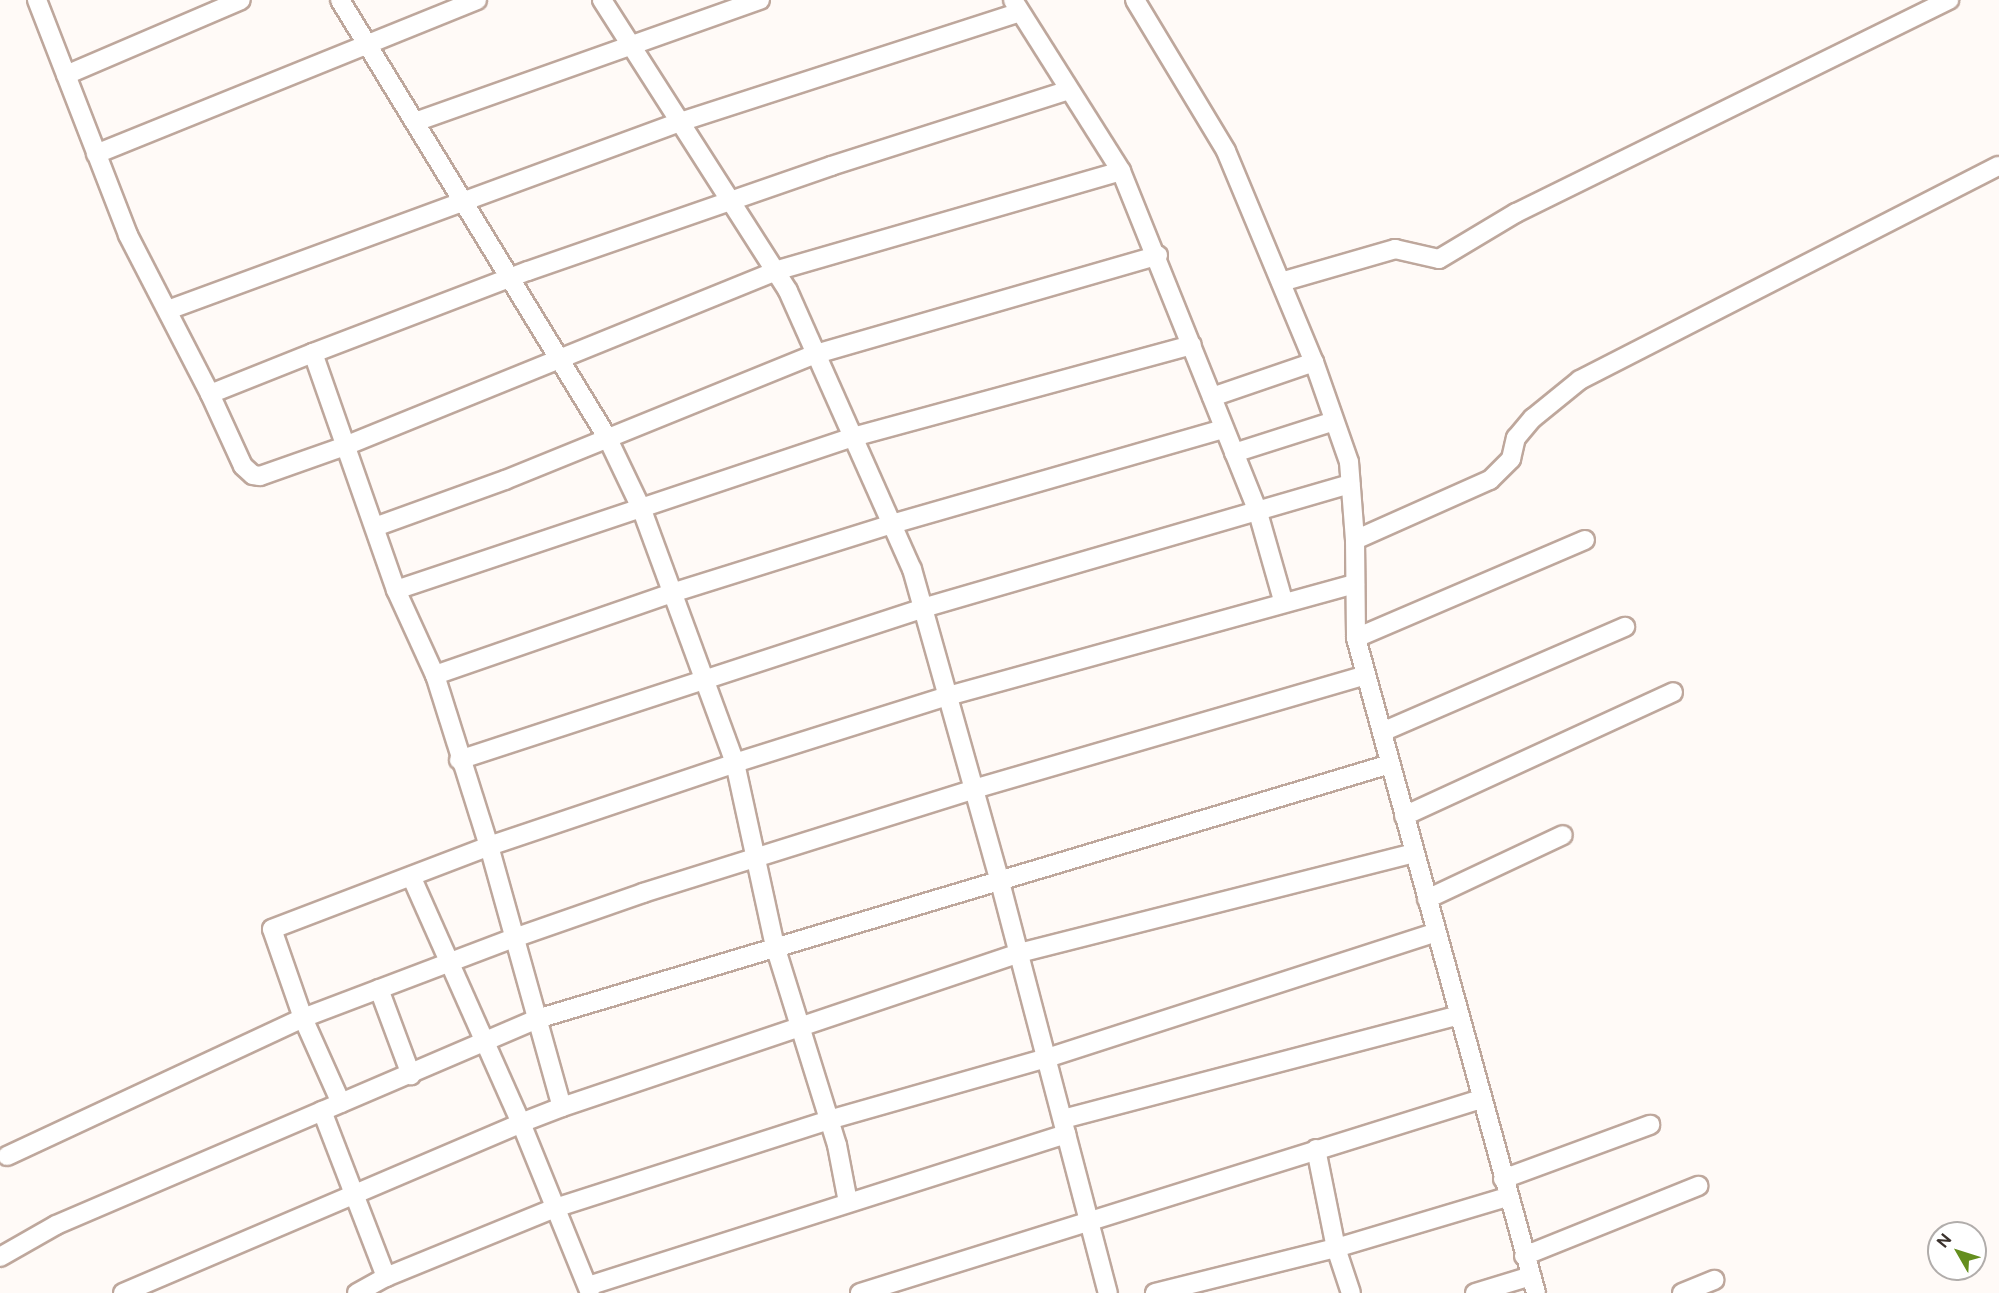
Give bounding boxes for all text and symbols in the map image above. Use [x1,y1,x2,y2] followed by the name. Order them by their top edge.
[1927,1221,1987,1281] north arrow
[1933,1230,1955,1251] text: N

